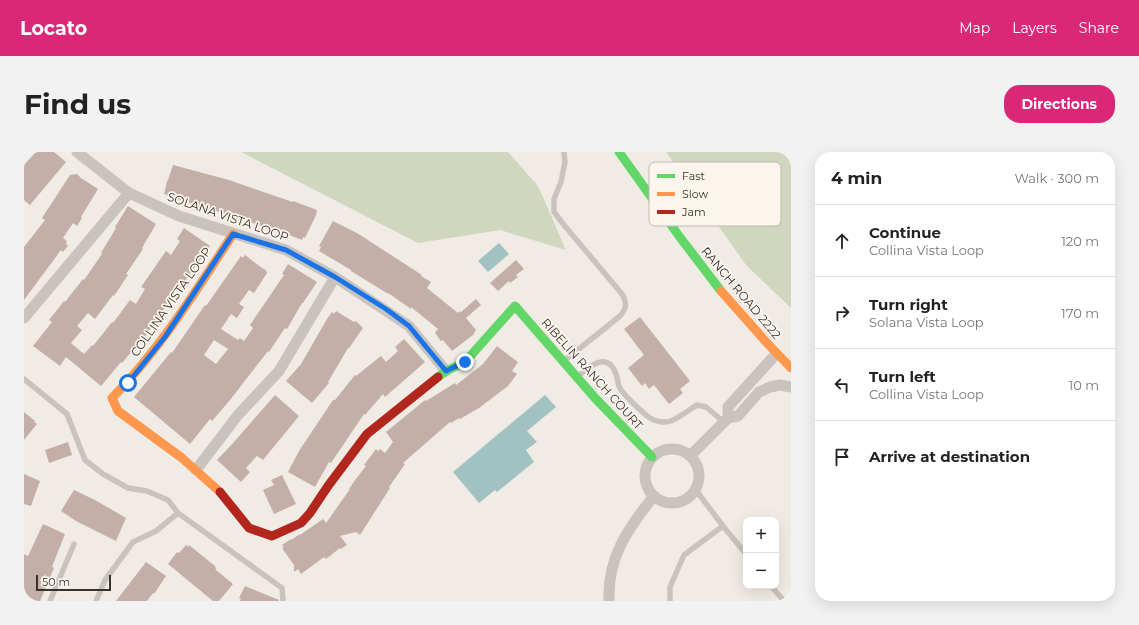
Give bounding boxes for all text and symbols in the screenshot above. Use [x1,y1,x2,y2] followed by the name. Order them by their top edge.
[20,17,87,40] text: Locato
[959,19,990,37] text: Map
[1012,19,1057,37] text: Layers
[1079,19,1119,37] text: Share
[1004,85,1115,123] button: Directions
[24,87,131,121] text: Find us
[649,162,781,226] legend
[831,168,882,188] text: 4 min
[682,169,706,183] text: Fast
[1014,170,1099,186] text: Walk · 300 m
[682,187,708,201] text: Slow
[165,189,291,244] street label: SOLANA VISTA LOOP
[681,205,706,219] text: Jam
[869,223,941,242] text: Continue
[831,230,853,252] icon: ahead
[1061,233,1099,249] text: 120 m
[869,242,984,258] text: Collina Vista Loop
[698,243,785,342] street label: RANCH ROAD 2222
[127,244,214,359] street label: COLLINA VISTA LOOP
[869,295,948,314] text: Turn right
[831,302,853,324] icon: right
[1061,305,1099,321] text: 170 m
[869,314,984,330] text: Solana Vista Loop
[538,315,646,432] street label: RIBELIN RANCH COURT
[456,353,474,371] route end
[869,367,936,386] text: Turn left
[119,374,137,392] route start
[831,374,853,396] icon: left
[1069,377,1099,393] text: 10 m
[869,386,984,402] text: Collina Vista Loop
[831,446,853,468] icon: arrive
[869,447,1030,466] text: Arrive at destination
[743,517,779,589] map controls
[743,517,779,553] button: +
[743,553,779,589] button: −
[36,573,111,592] scale bar
[42,575,70,589] text: 50 m

